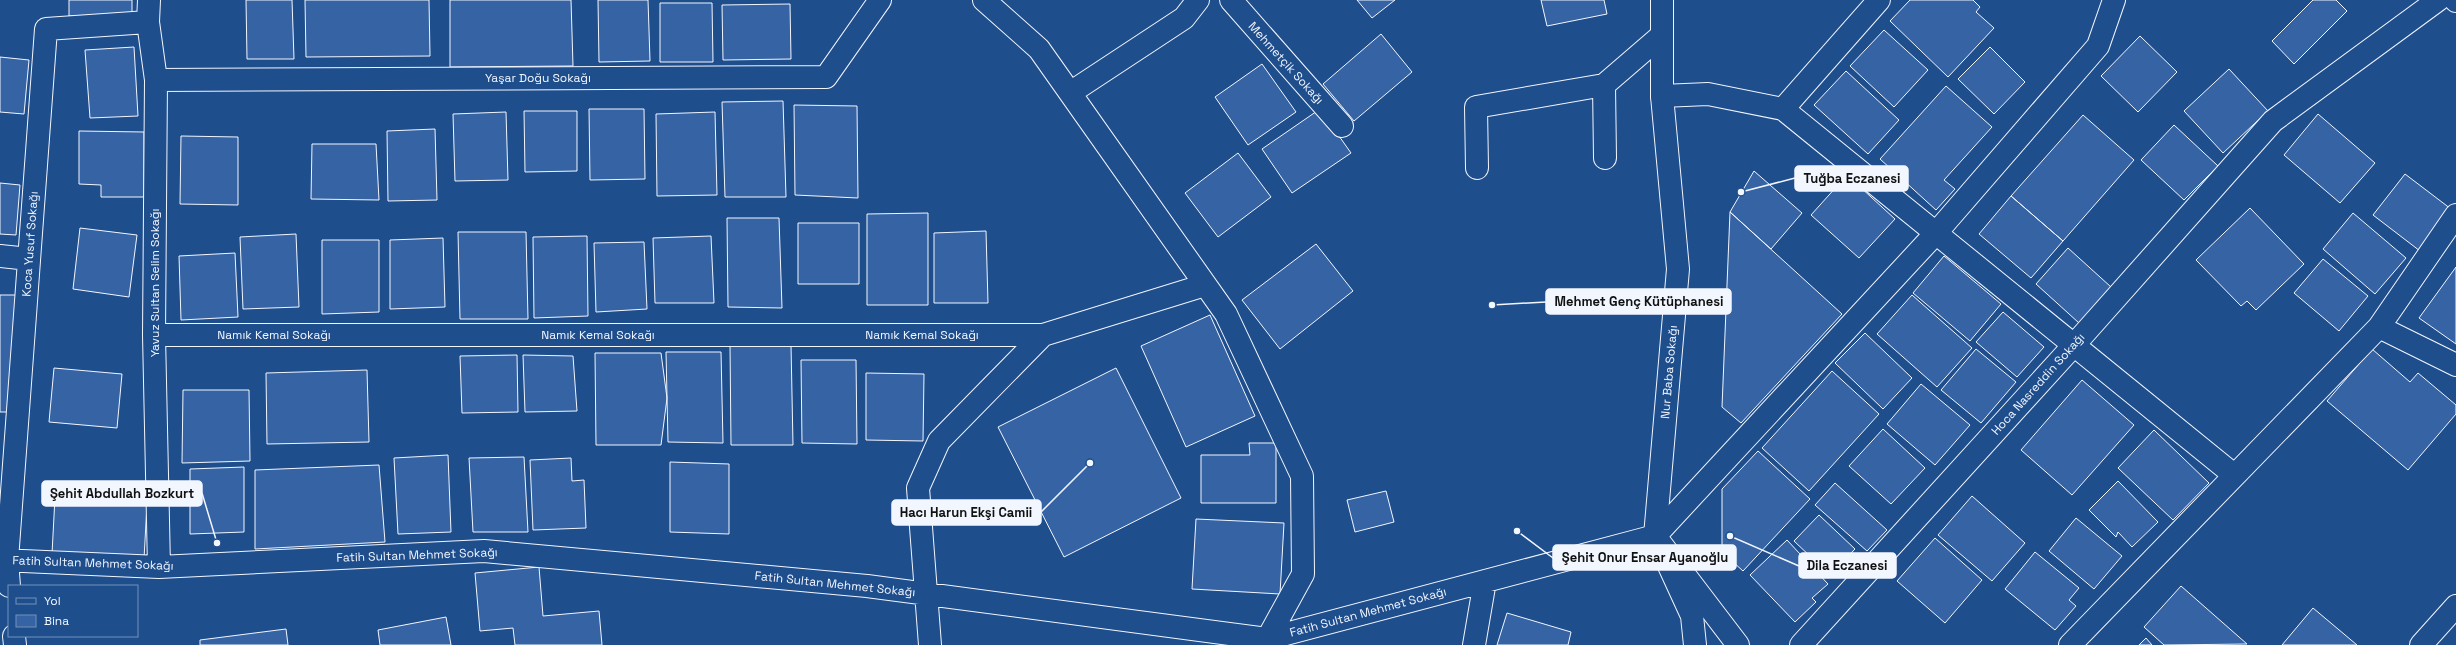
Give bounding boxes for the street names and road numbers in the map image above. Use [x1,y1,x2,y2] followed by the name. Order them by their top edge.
[1245,18,1327,108] street label: Mehmetçik Sokağı
[485,70,591,86] street label: Yaşar Doğu Sokağı
[18,191,42,297] street label: Koca Yusuf Sokağı
[147,209,163,357] street label: Yavuz Sultan Selim Sokağı
[1657,325,1681,419] street label: Nur Baba Sokağı
[217,327,331,343] street label: Namık Kemal Sokağı
[541,327,655,343] street label: Namık Kemal Sokağı
[865,327,979,343] street label: Namık Kemal Sokağı
[1988,329,2088,439] street label: Hoca Nasreddin Sokağı
[336,544,498,566] street label: Fatih Sultan Mehmet Sokağı
[12,552,174,574] street label: Fatih Sultan Mehmet Sokağı
[754,568,916,600] street label: Fatih Sultan Mehmet Sokağı
[1288,583,1448,641] street label: Fatih Sultan Mehmet Sokağı

